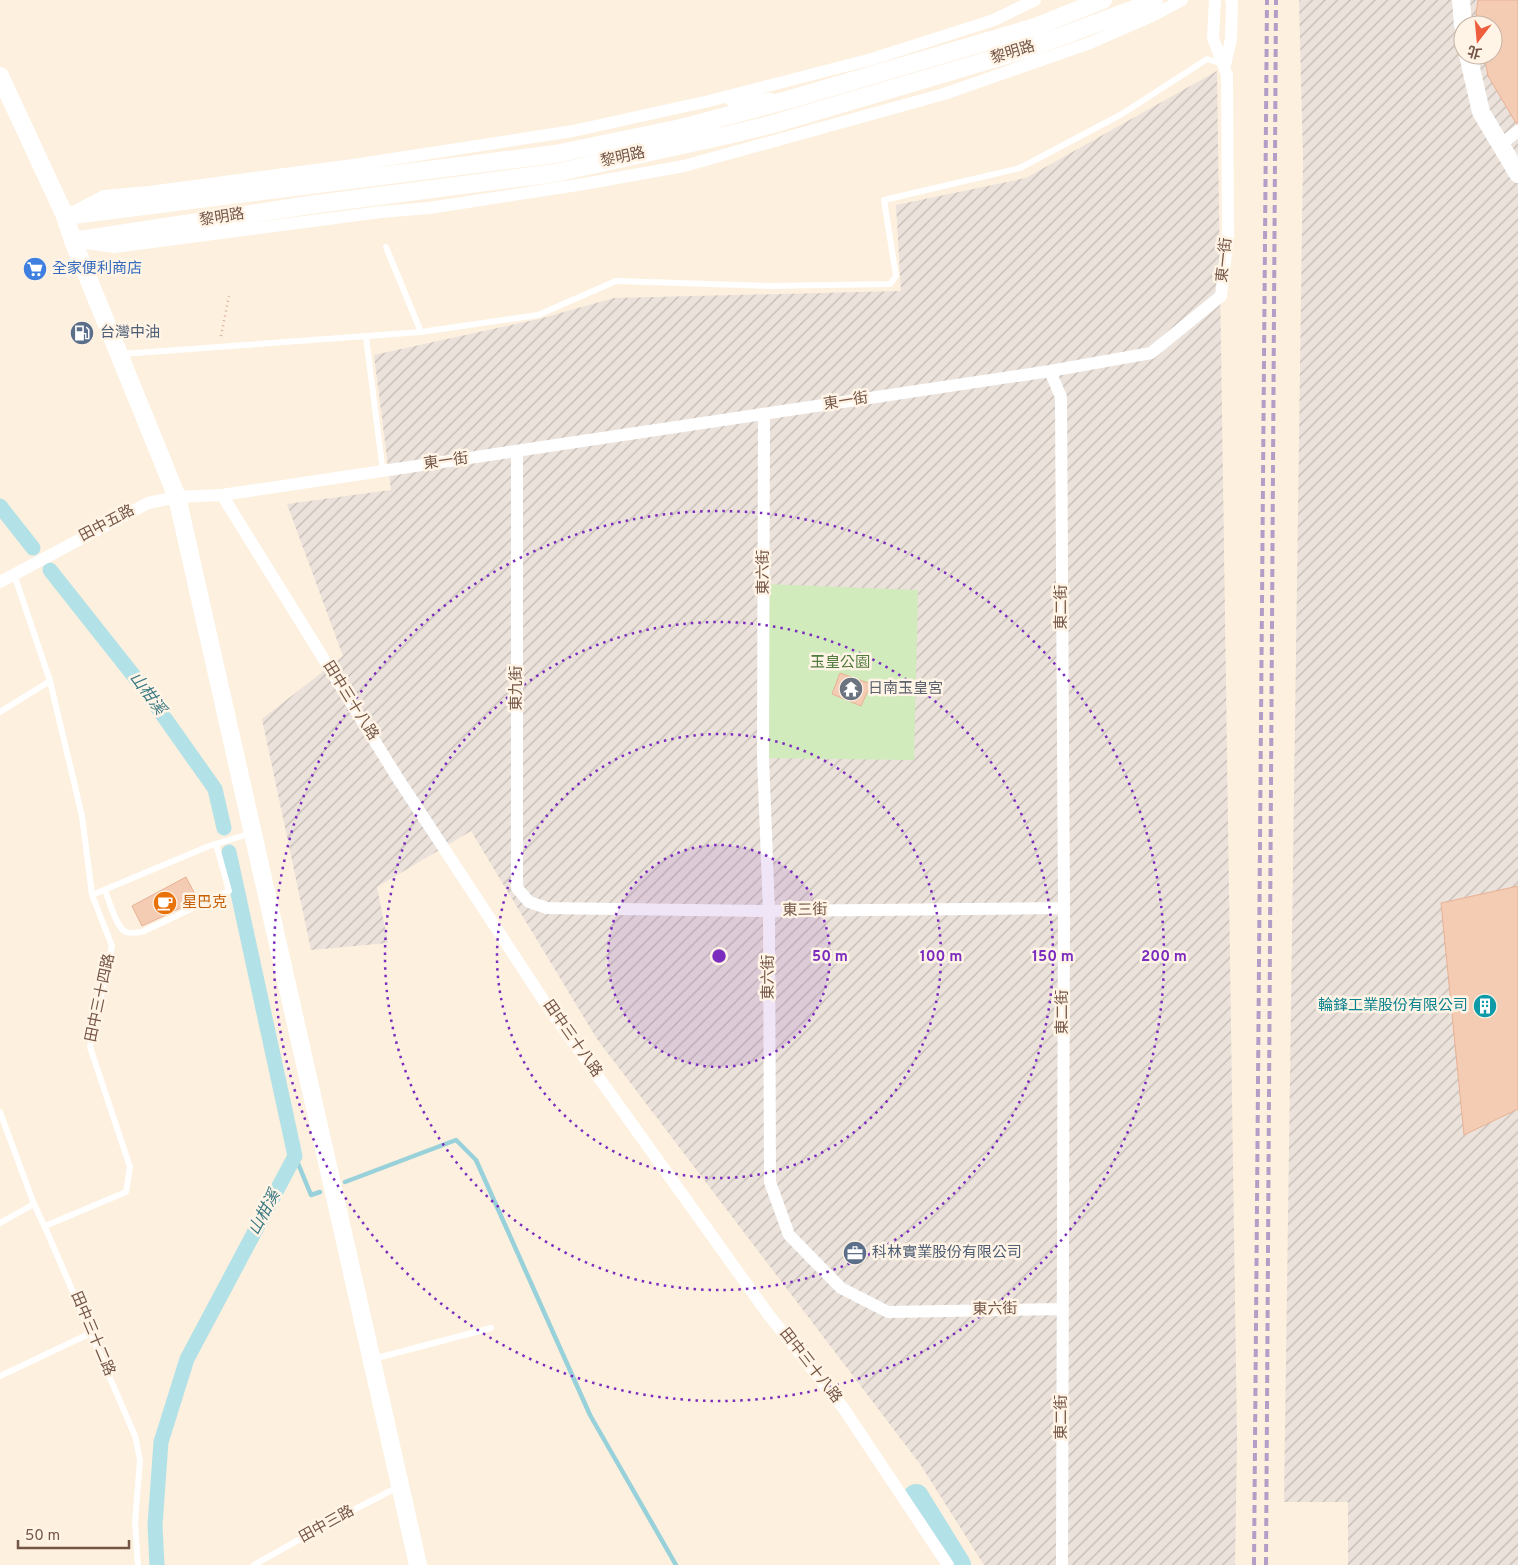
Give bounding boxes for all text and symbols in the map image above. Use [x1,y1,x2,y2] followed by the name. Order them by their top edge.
[1453,15,1503,65] north arrow
[989,37,1037,69] street label: 黎明路
[1466,41,1484,61] text: 北
[599,144,647,172] street label: 黎明路
[198,205,246,231] street label: 黎明路
[1213,237,1237,283] street label: 東一街
[22,256,48,282] supermarket icon: 全家便利商店
[52,260,142,279] place label: 全家便利商店
[69,320,95,346] fuel station icon: 台灣中油
[100,324,160,343] place label: 台灣中油
[822,389,870,415] street label: 東一街
[422,449,470,475] street label: 東一街
[76,502,138,546] street label: 田中五路
[755,549,774,595] street label: 東六街
[1053,584,1072,630] street label: 東二街
[810,654,870,673] park label: 玉皇公園
[318,658,382,744] street label: 田中三十八路
[508,665,527,711] street label: 東九街
[125,669,171,721] water label: 山柑溪
[838,676,864,702] temple icon: 日南玉皇宮
[868,680,943,699] place label: 日南玉皇宮
[152,890,178,916] cafe icon: 星巴克
[182,894,227,913] place label: 星巴克
[782,901,828,921] street label: 東三街
[710,947,728,965] centre of rings
[812,948,848,967] text: 50 m
[920,948,962,967] text: 100 m
[1032,948,1074,967] text: 150 m
[1141,948,1187,967] text: 200 m
[82,952,120,1044] street label: 田中三十四路
[760,954,779,1000] street label: 東六街
[1054,989,1073,1035] street label: 東二街
[1472,993,1498,1019] building icon: 輪鋒工業股份有限公司
[1318,996,1468,1016] place label: 輪鋒工業股份有限公司
[538,997,606,1081] street label: 田中三十八路
[245,1185,286,1239] water label: 山柑溪
[842,1240,868,1266] office icon: 科林實業股份有限公司
[872,1244,1022,1263] place label: 科林實業股份有限公司
[66,1289,118,1379] street label: 田中三十二路
[972,1300,1018,1320] street label: 東六街
[775,1325,845,1407] street label: 田中三十八路
[1053,1394,1072,1440] street label: 東二街
[296,1502,358,1548] street label: 田中三路
[18,1518,129,1550] scale bar
[25,1527,60,1546] text: 50 m

